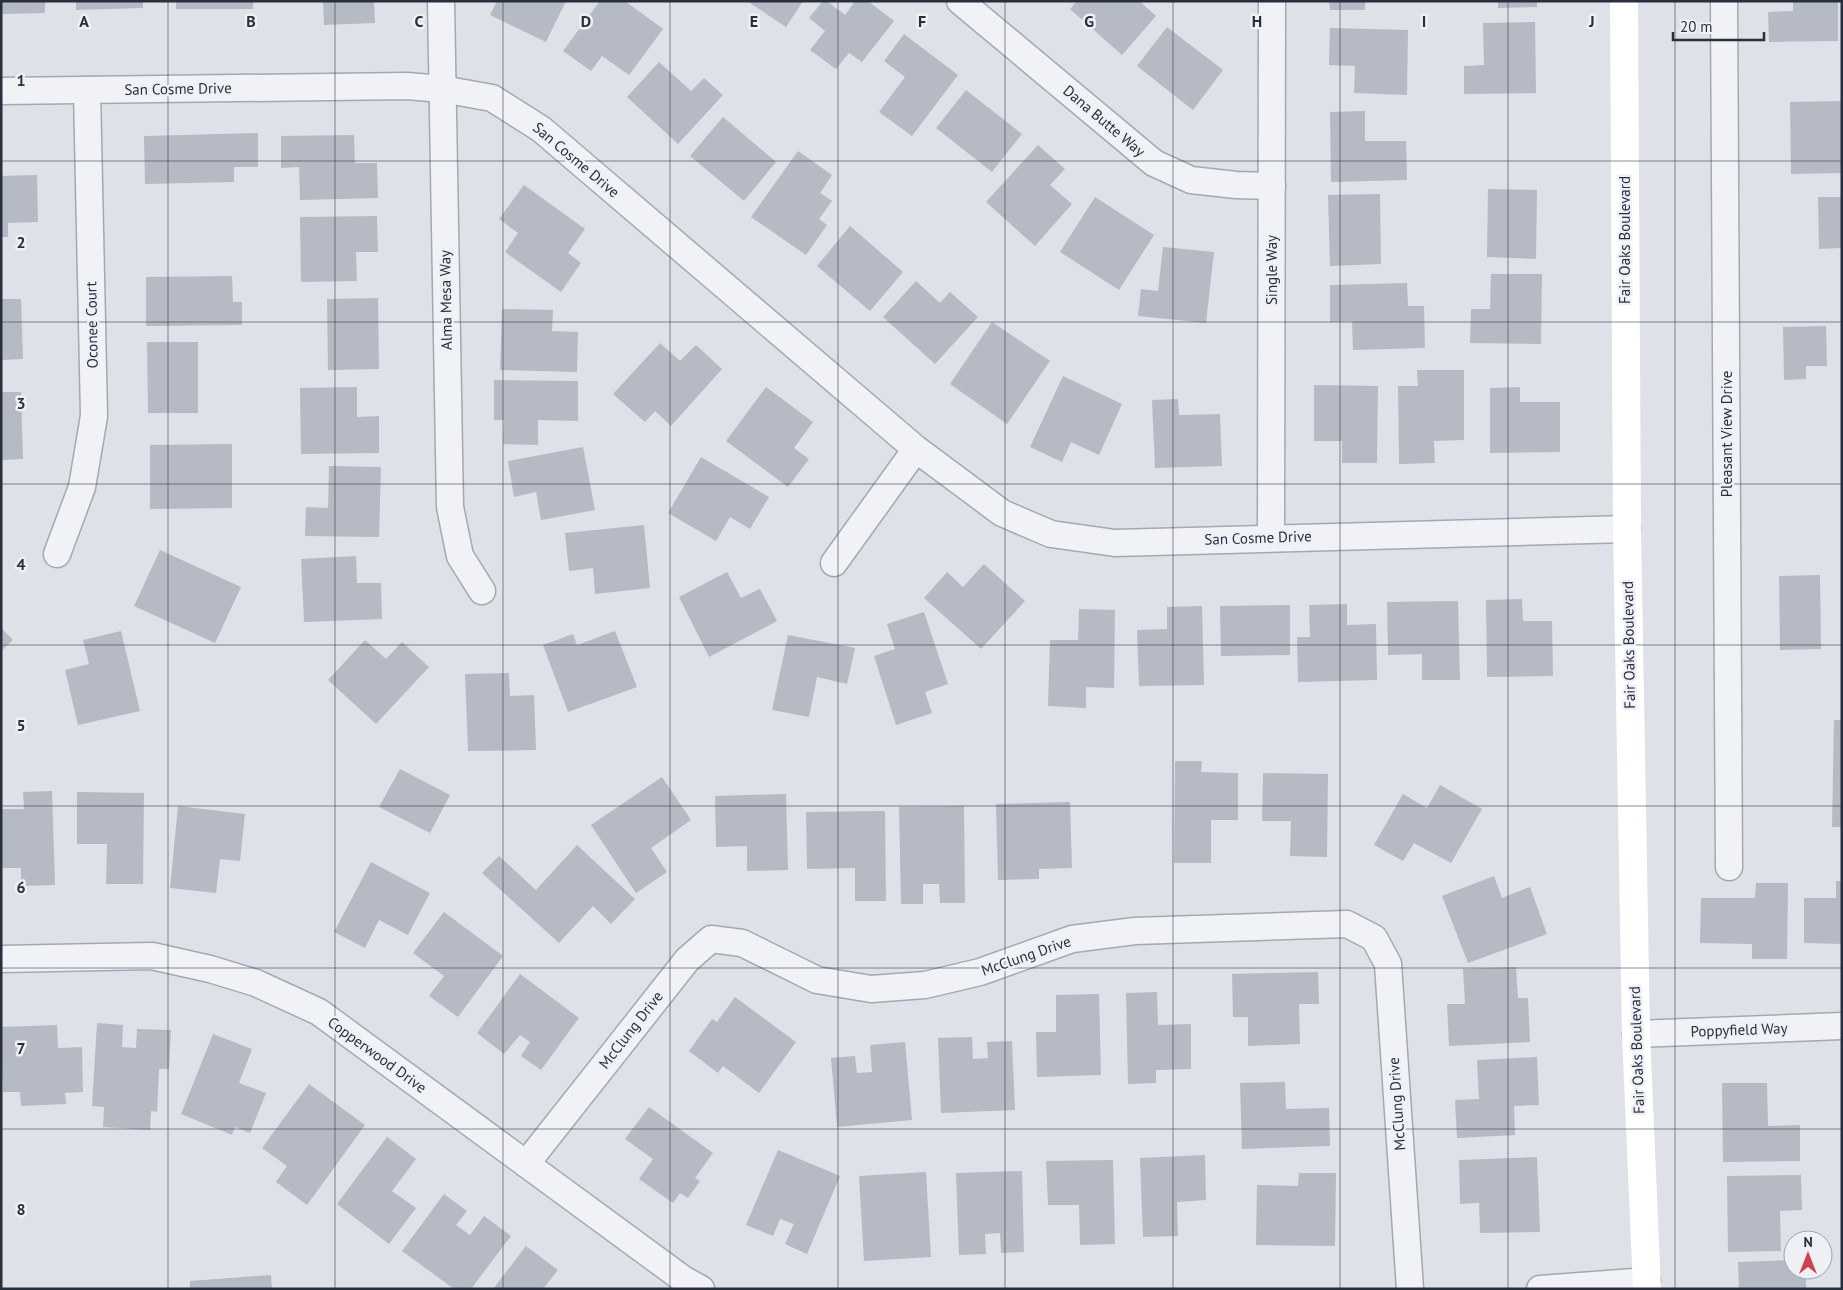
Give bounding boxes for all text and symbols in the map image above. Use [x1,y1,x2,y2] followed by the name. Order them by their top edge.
[1673,10,1764,42] scale bar
[79,11,89,31] text: A
[246,11,256,31] text: B
[415,11,424,31] text: C
[581,11,591,31] text: D
[750,11,758,31] text: E
[918,11,926,31] text: F
[1084,11,1094,31] text: G
[1252,11,1262,31] text: H
[1422,11,1426,31] text: I
[1588,11,1595,31] text: J
[1680,17,1713,36] text: 20 m
[16,70,26,90] text: 1
[124,78,232,99] street label: San Cosme Drive
[1059,81,1149,160] street label: Dana Butte Way
[529,118,624,201] street label: San Cosme Drive
[1615,176,1634,304] street label: Fair Oaks Boulevard
[16,232,26,252] text: 2
[1262,235,1281,305] street label: Single Way
[435,250,456,350] street label: Alma Mesa Way
[81,281,102,369] street label: Oconee Court
[1717,371,1736,497] street label: Pleasant View Drive
[16,393,26,413] text: 3
[1204,526,1312,549] street label: San Cosme Drive
[16,554,26,574] text: 4
[1618,581,1639,709] street label: Fair Oaks Boulevard
[16,715,26,735] text: 5
[16,877,26,897] text: 6
[979,931,1073,980] street label: McClung Drive
[1625,986,1648,1114] street label: Fair Oaks Boulevard
[594,987,667,1072] street label: McClung Drive
[324,1012,430,1097] street label: Copperwood Drive
[1690,1018,1788,1041] street label: Poppyfield Way
[16,1038,26,1058] text: 7
[1384,1057,1409,1151] street label: McClung Drive
[16,1199,26,1219] text: 8
[1783,1230,1833,1280] north arrow
[1803,1233,1813,1251] text: N

